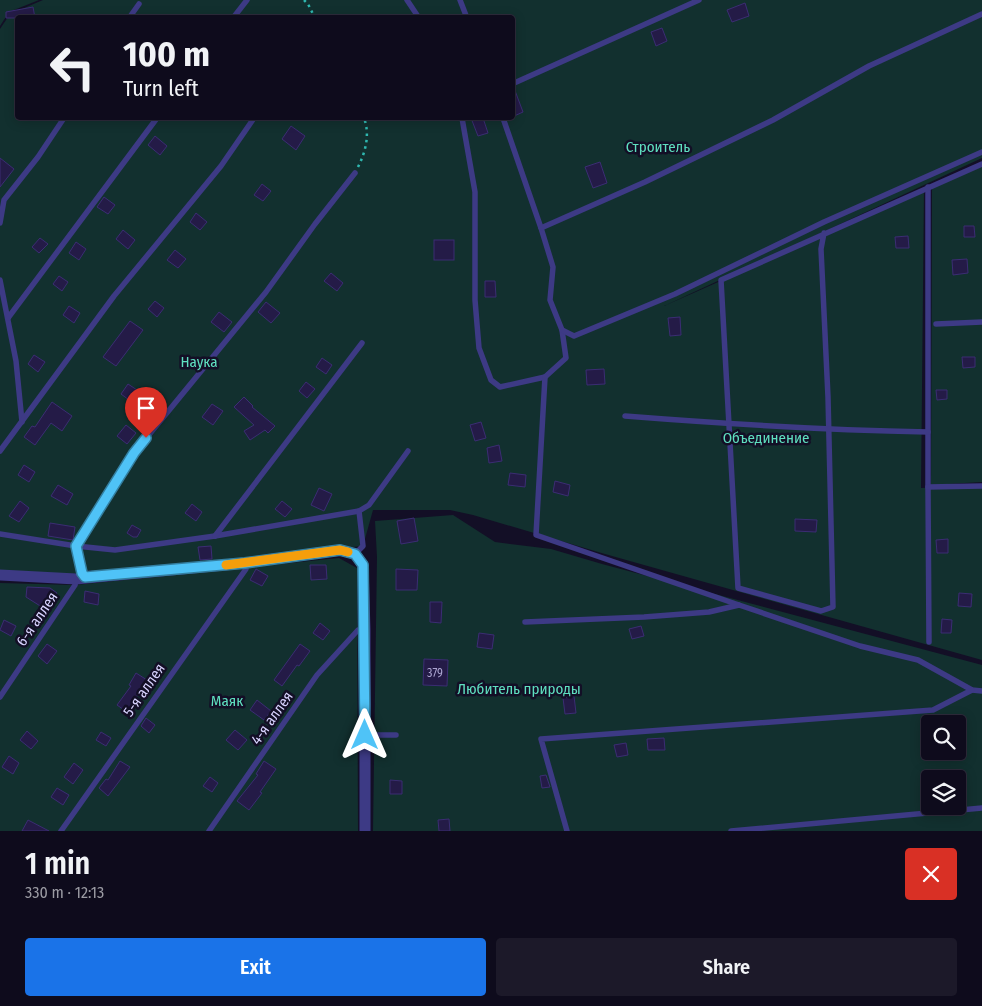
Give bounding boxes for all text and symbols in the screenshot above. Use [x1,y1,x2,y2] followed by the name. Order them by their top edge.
[123,33,210,75] text: 100 m
[40,35,105,100] icon: left
[123,75,199,102] text: Turn left
[626,138,690,156] park label: Строитель
[180,353,218,371] park label: Наука
[125,387,167,438] pin
[132,394,160,422] icon: arrive
[723,429,809,447] park label: Объединение
[12,589,62,649] street label: 6-я аллея
[119,660,169,720] street label: 5-я аллея
[427,666,443,680] house number: 379
[457,680,581,698] park label: Любитель природы
[247,688,297,748] street label: 4-я аллея
[211,692,243,710] park label: Маяк
[338,708,390,760] position arrow
[921,715,966,815] map controls
[921,715,966,760] button: search
[921,770,966,815] button: layers
[25,846,90,882] text: 1 min
[905,848,957,900] button: close
[25,883,104,902] text: 330 m · 12:13
[25,938,486,996] button: Exit
[496,938,957,996] button: Share

